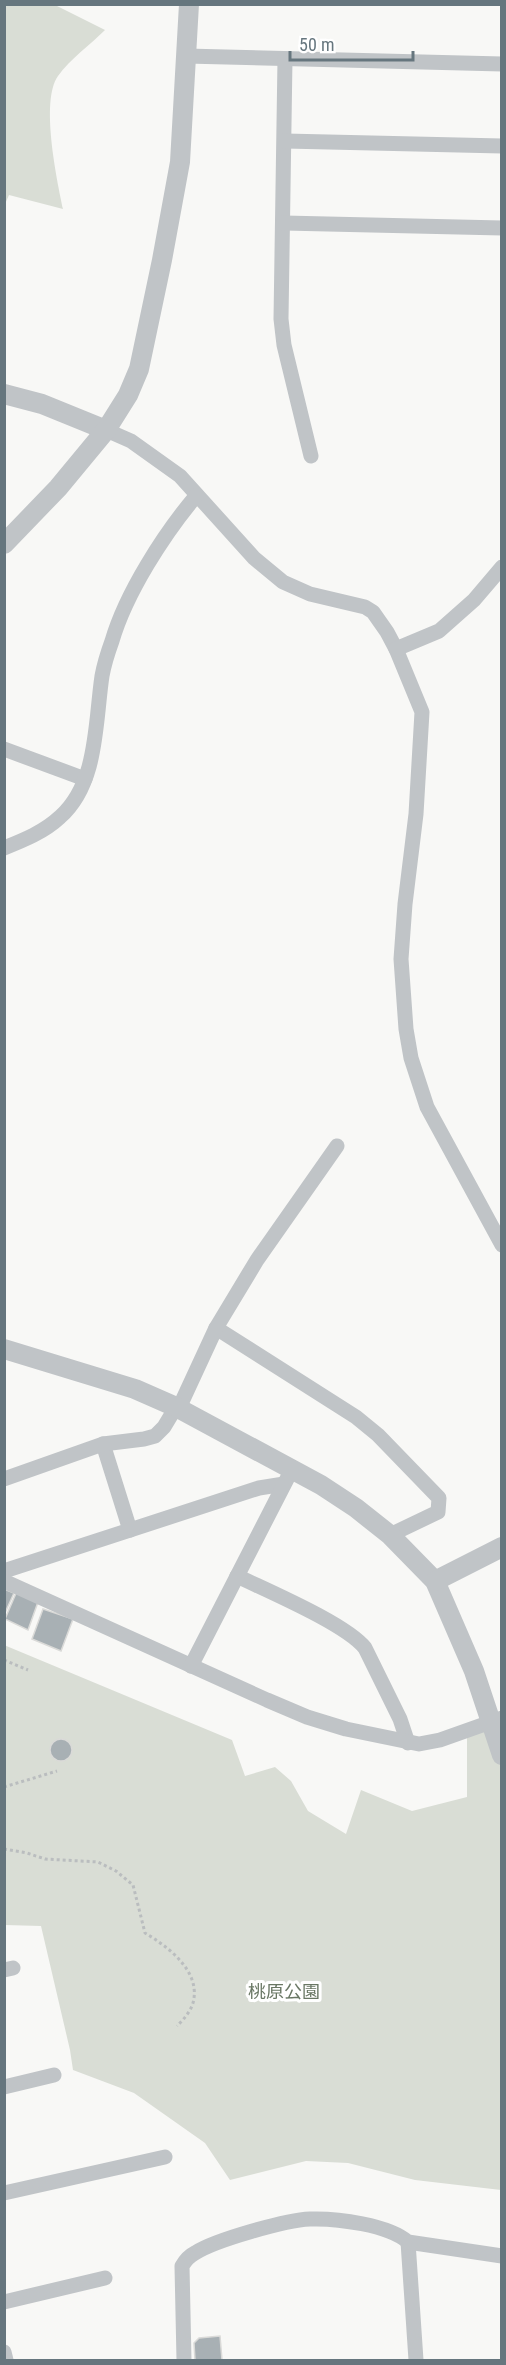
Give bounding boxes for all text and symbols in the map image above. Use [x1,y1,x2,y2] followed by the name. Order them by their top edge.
[290,24,413,62] scale bar
[299,34,334,55] text: 50 m
[248,1981,320,2002] park label: 桃原公園

